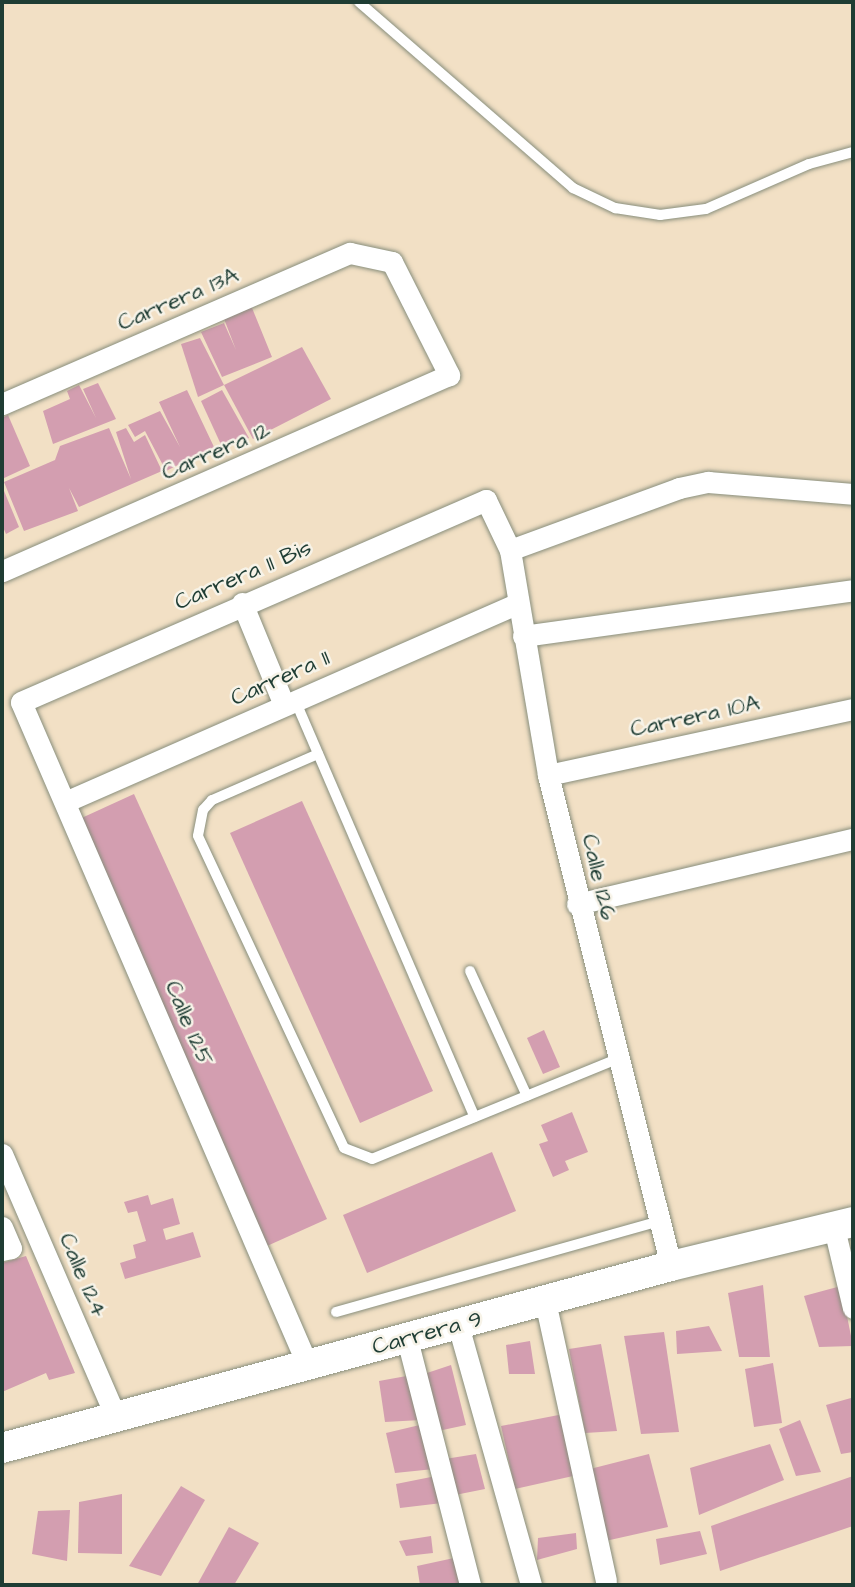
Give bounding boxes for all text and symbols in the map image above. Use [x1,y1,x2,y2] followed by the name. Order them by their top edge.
[113,261,243,337] street label: Carrera 13A
[157,416,275,486] street label: Carrera 12
[170,534,316,616] street label: Carrera 11 Bis
[226,644,334,712] street label: Carrera 11
[628,689,762,743] street label: Carrera 10A
[576,831,622,923] street label: Calle 126
[159,977,219,1069] street label: Calle 125
[53,1229,113,1321] street label: Calle 124
[369,1305,485,1361] street label: Carrera 9

